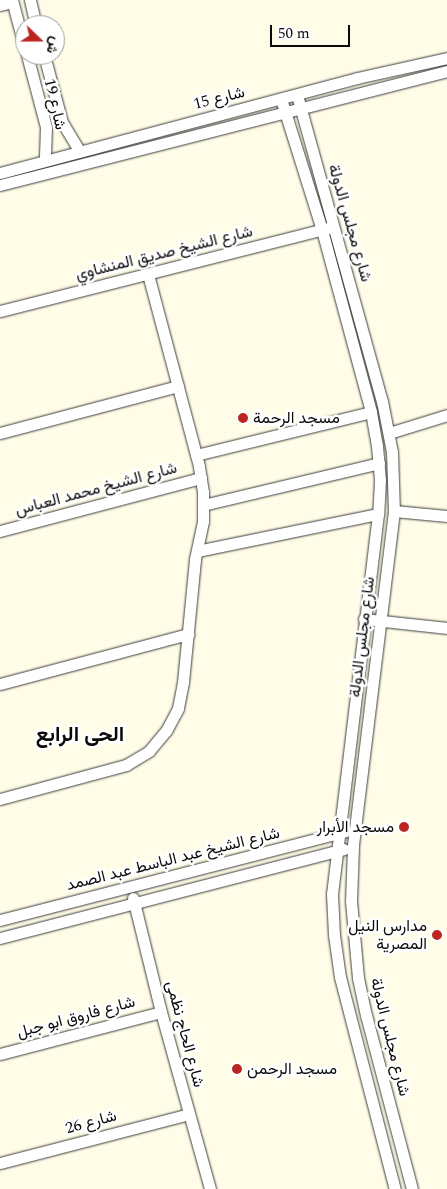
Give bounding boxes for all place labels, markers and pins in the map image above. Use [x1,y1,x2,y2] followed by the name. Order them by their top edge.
[253,408,340,428] place label: مسجد الرحمة
[237,412,249,424] marker: مسجد الرحمة
[317,817,394,837] place label: مسجد الأبرار
[398,821,410,833] marker: مسجد الأبرار
[348,916,427,954] place label: مدارس النيل المصرية
[431,929,443,941] marker: مدارس النيل المصرية
[247,1059,337,1079] place label: مسجد الرحمن
[231,1063,243,1075] marker: مسجد الرحمن

